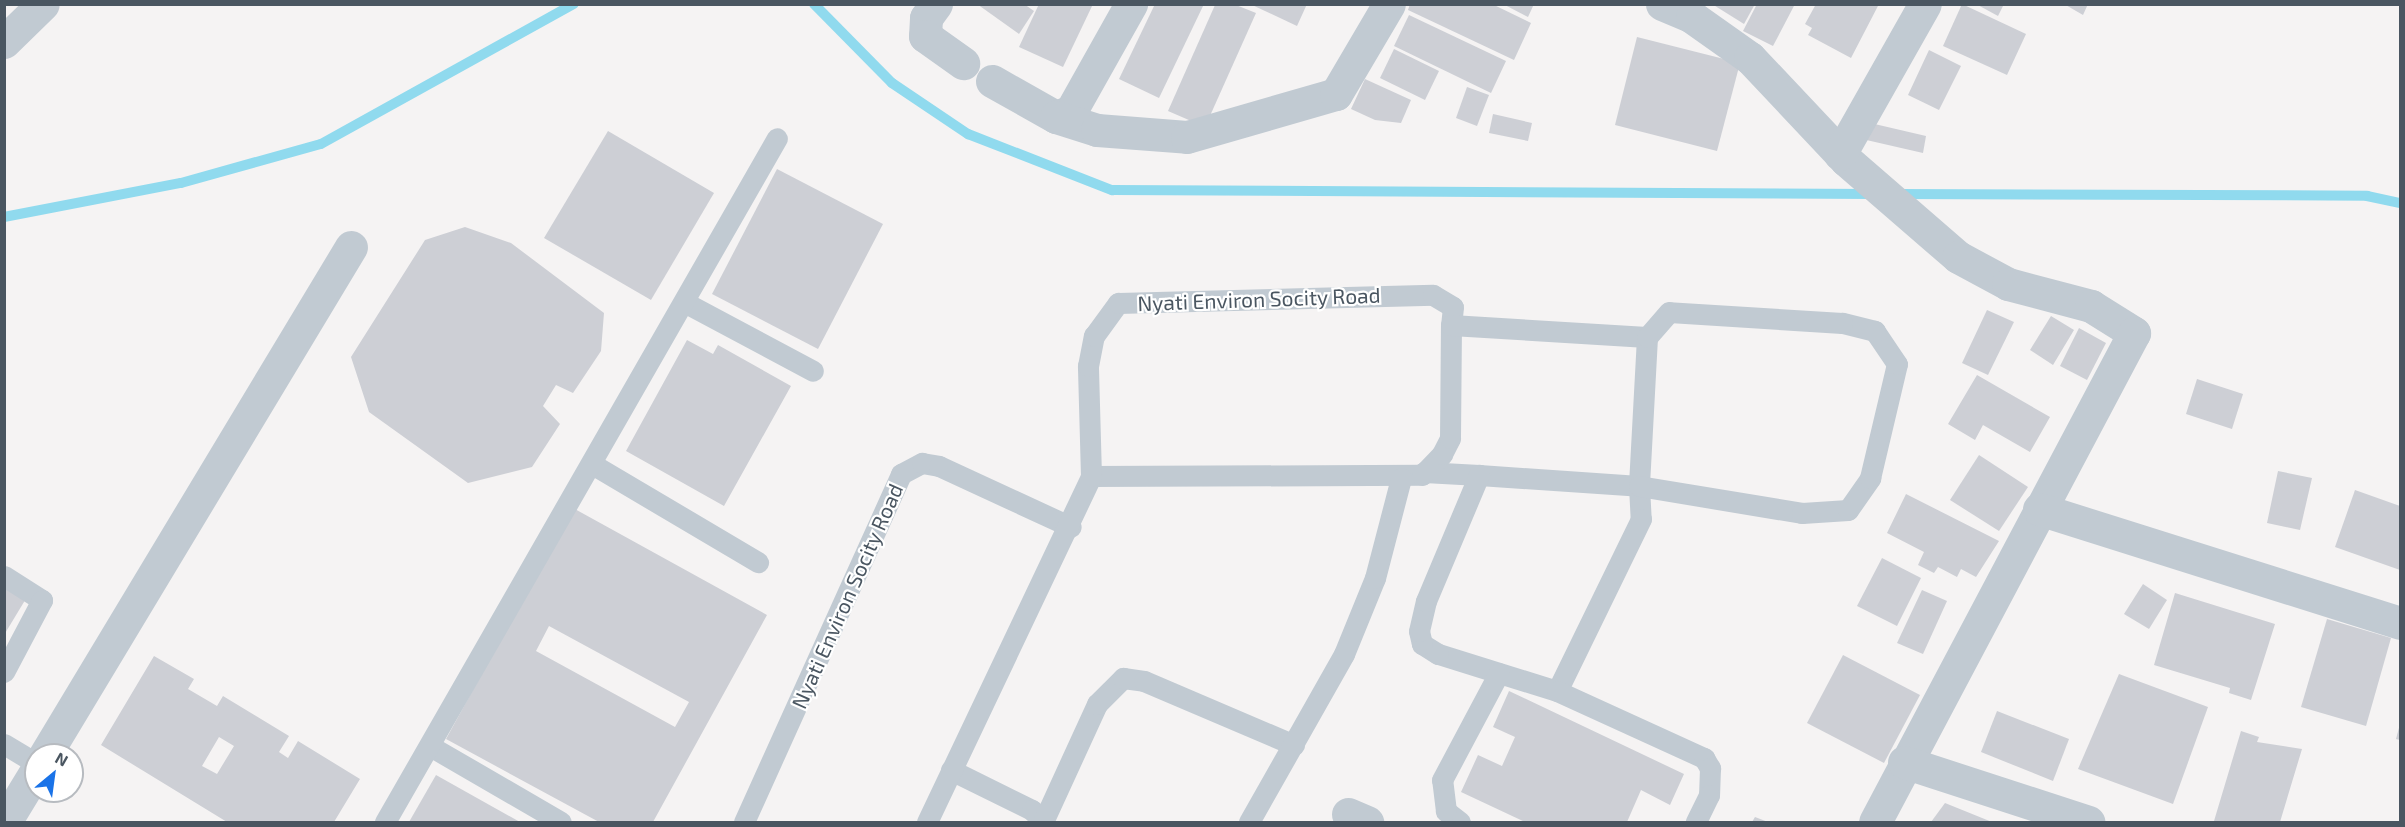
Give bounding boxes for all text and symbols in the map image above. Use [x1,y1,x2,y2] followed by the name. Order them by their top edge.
[1137,282,1381,316] street label: Nyati Environ Socity Road
[786,479,908,713] street label: Nyati Environ Socity Road
[24,743,84,803] north arrow
[52,747,72,770] text: N

